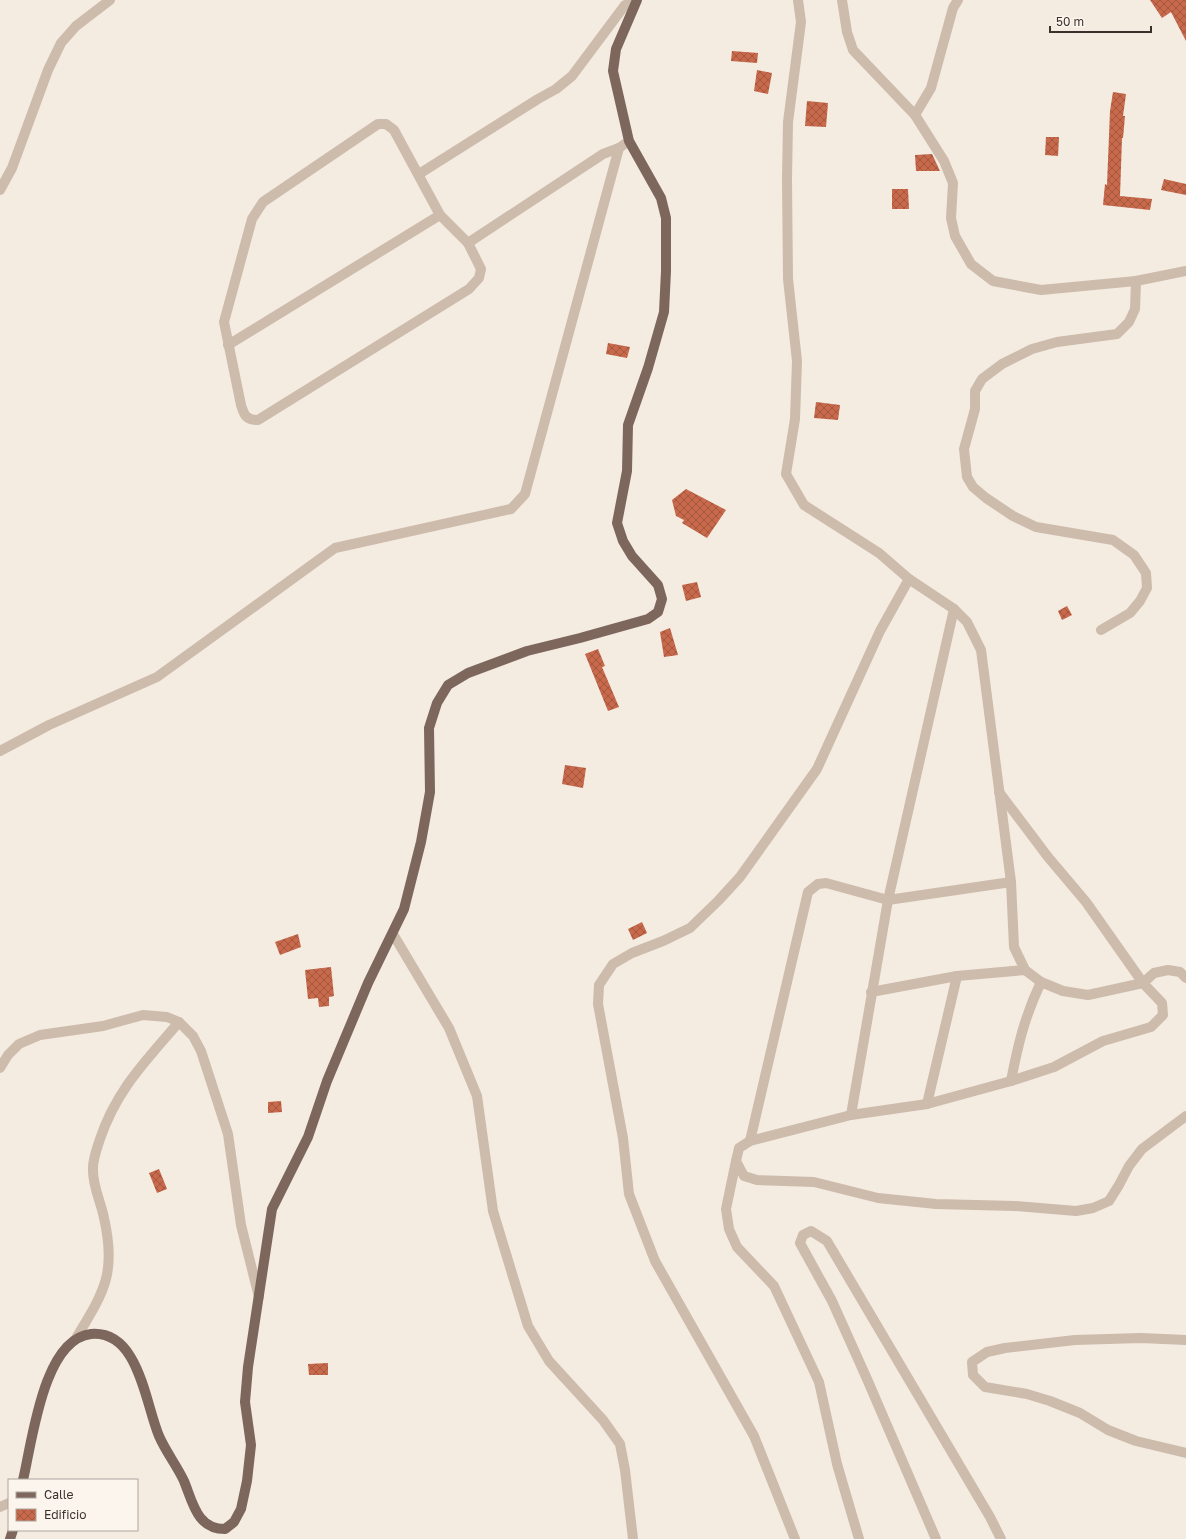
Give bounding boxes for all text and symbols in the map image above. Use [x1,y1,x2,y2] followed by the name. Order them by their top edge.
[1050,8,1151,34] scale bar
[1056,14,1084,29] text: 50 m
[8,1479,138,1531] legend
[44,1487,74,1502] text: Calle
[44,1507,86,1522] text: Edificio

